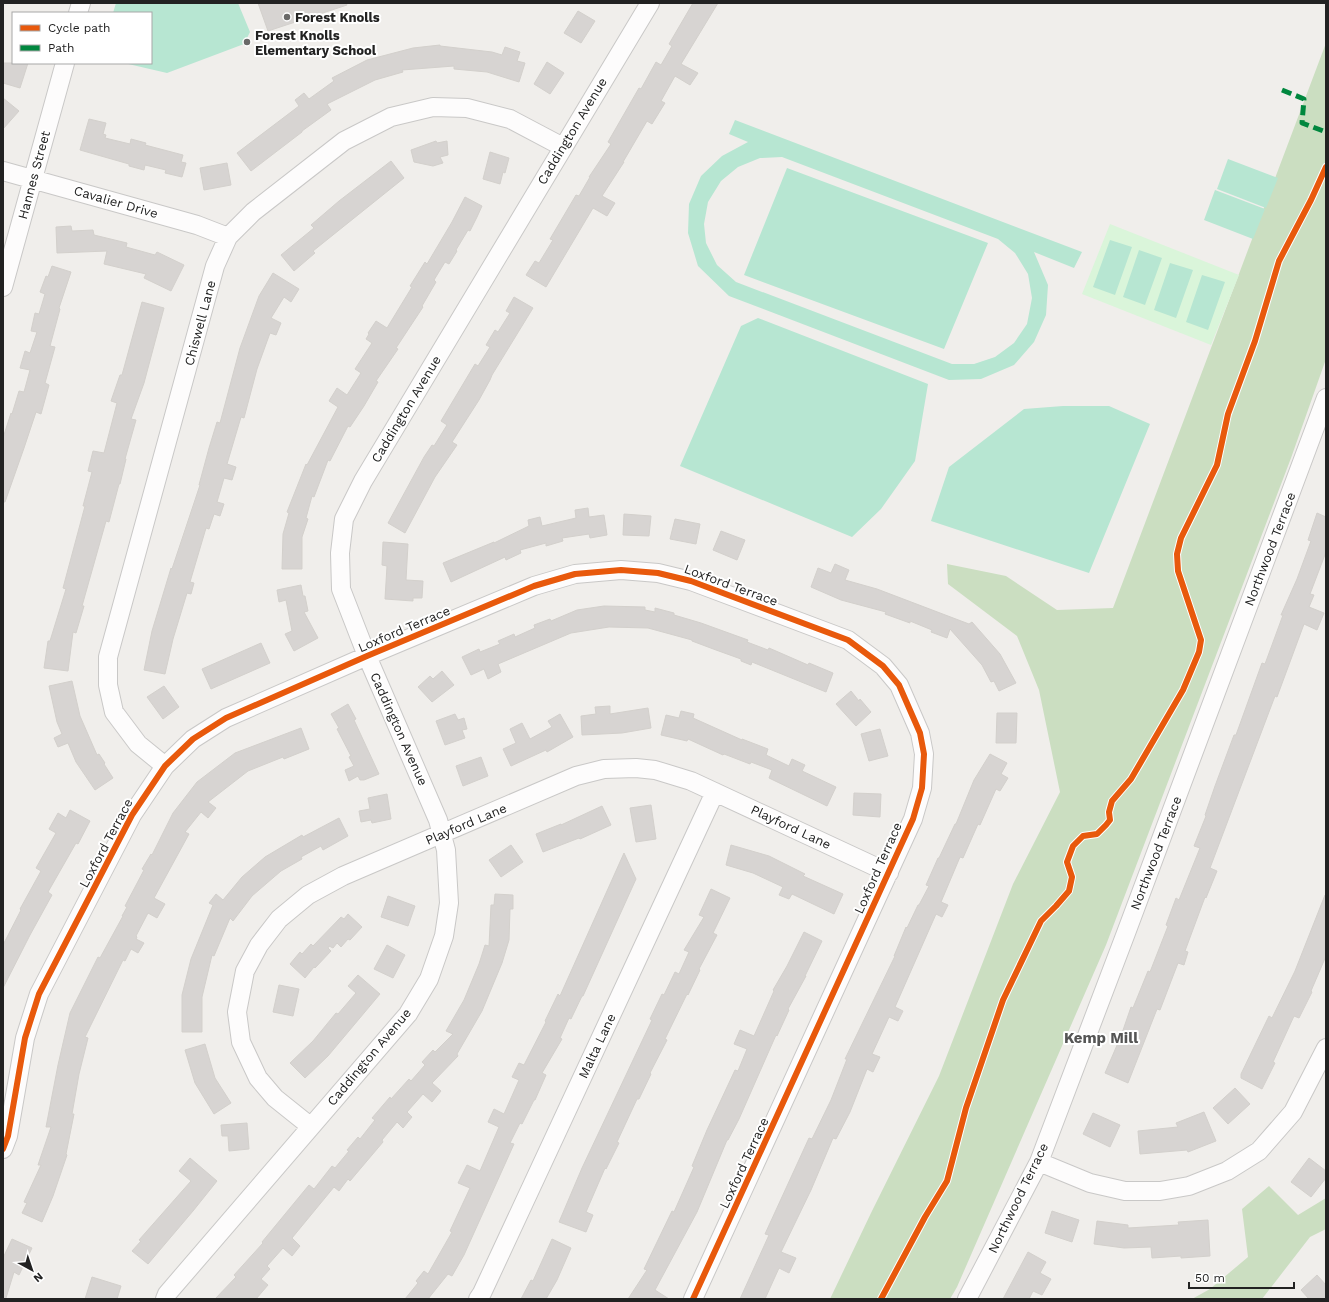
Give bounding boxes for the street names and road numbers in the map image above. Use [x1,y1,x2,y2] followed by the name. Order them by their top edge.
[534,75,610,187] street label: Caddington Avenue
[15,129,53,221] street label: Hannes Street
[72,183,160,221] street label: Cavalier Drive
[181,279,219,367] street label: Chiswell Lane
[368,353,444,465] street label: Caddington Avenue
[1241,490,1299,608] street label: Northwood Terrace
[682,561,780,609] street label: Loxford Terrace
[356,603,452,655] street label: Loxford Terrace
[367,670,431,788] street label: Caddington Avenue
[1127,794,1185,912] street label: Northwood Terrace
[76,796,136,890] street label: Loxford Terrace
[423,800,509,848] street label: Playford Lane
[749,802,833,852] street label: Playford Lane
[851,820,905,916] street label: Loxford Terrace
[324,1005,414,1109] street label: Caddington Avenue
[575,1011,619,1081] street label: Malta Lane
[716,1115,772,1211] street label: Loxford Terrace
[985,1141,1051,1255] street label: Northwood Terrace

